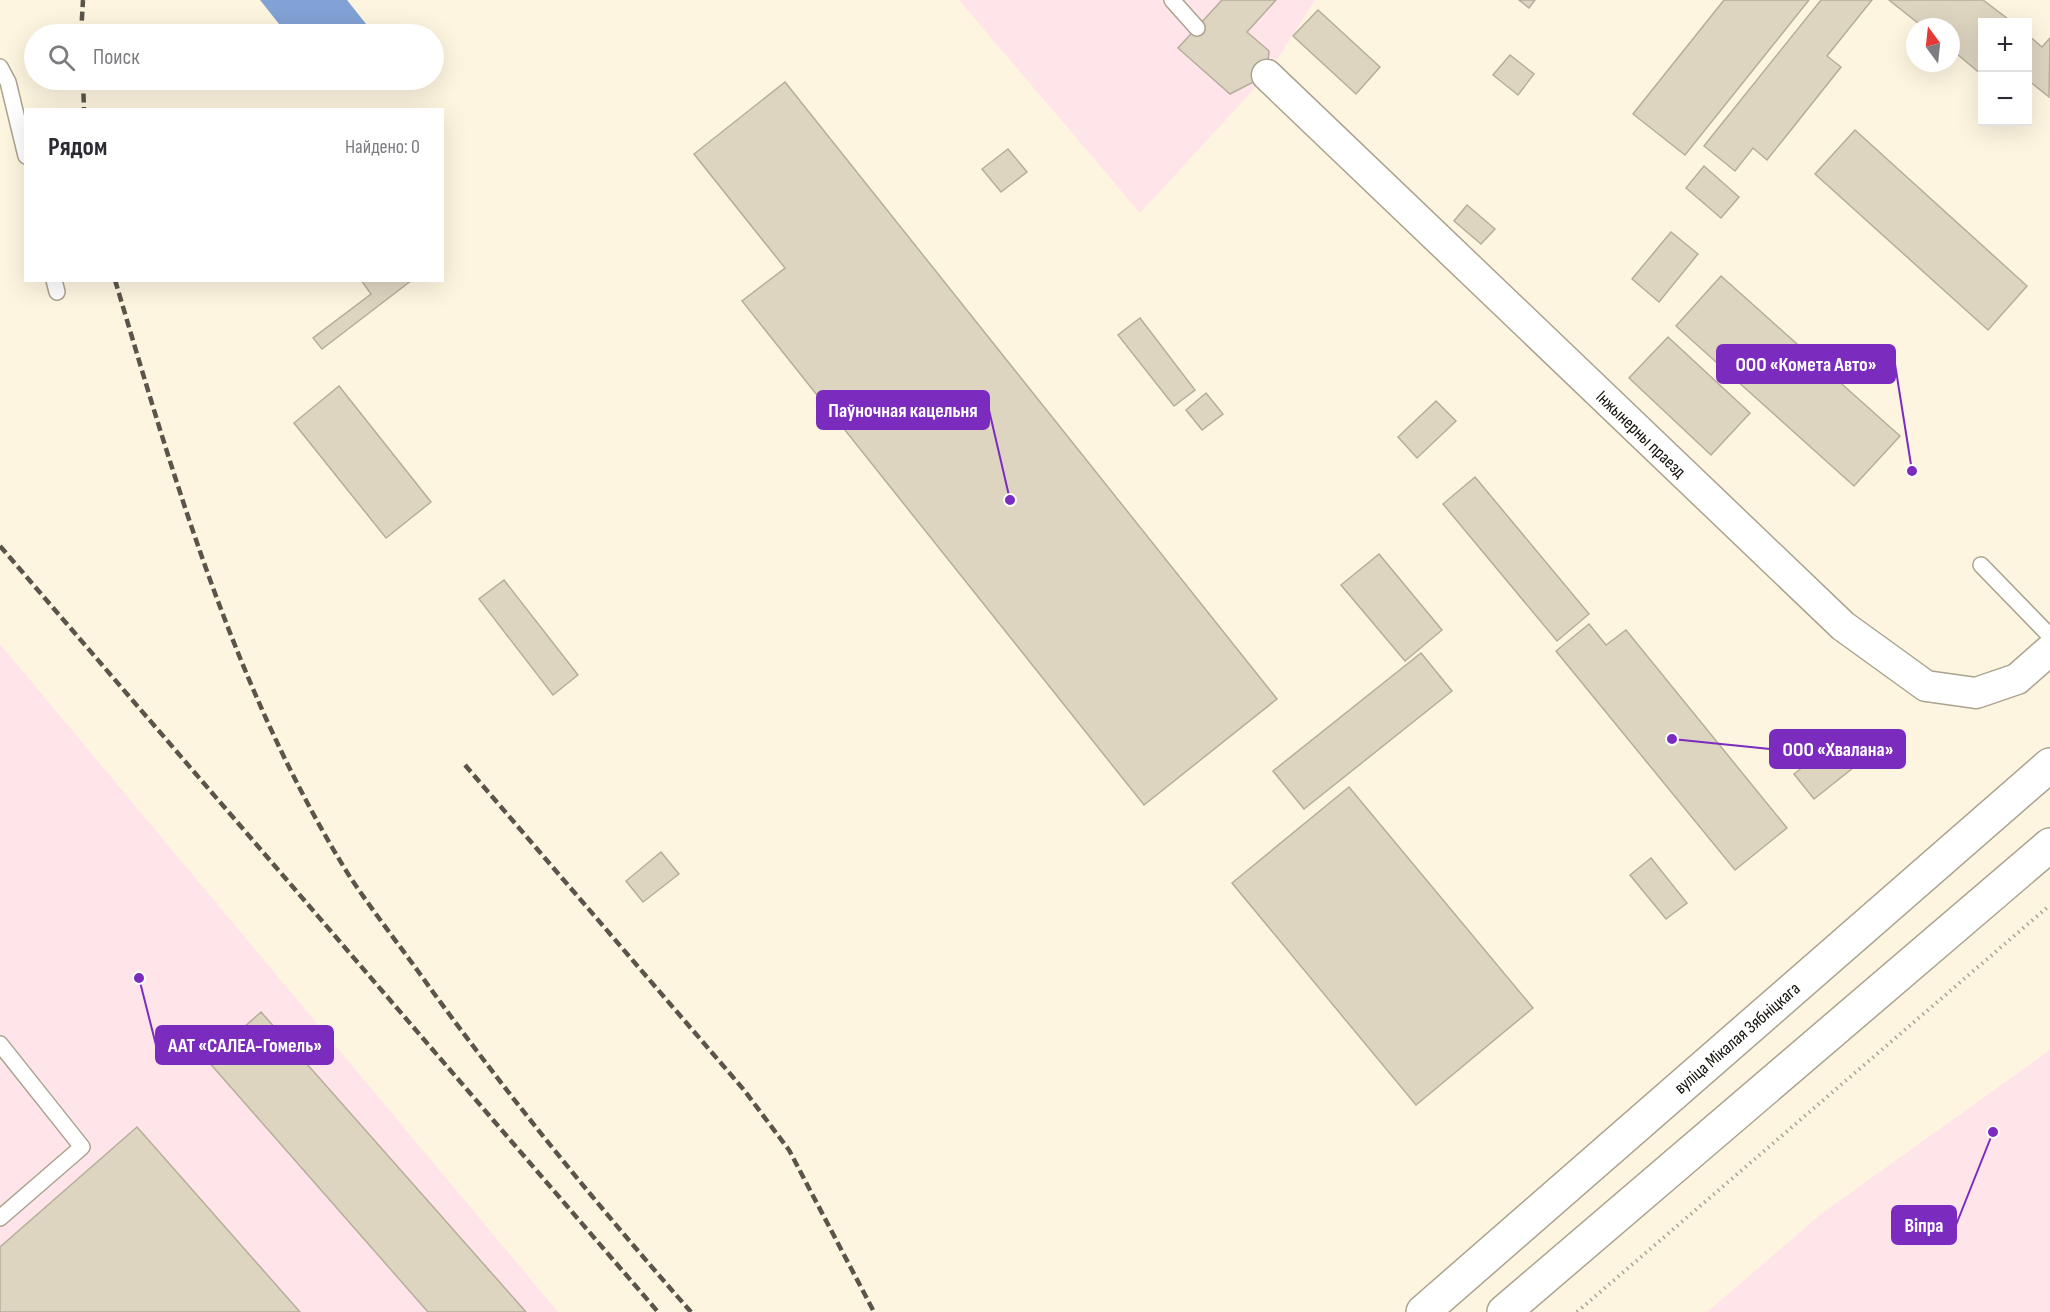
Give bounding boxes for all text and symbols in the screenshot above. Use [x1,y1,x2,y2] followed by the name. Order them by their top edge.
[1906,18,1960,72] north arrow
[1978,18,2032,126] map controls
[1978,18,2032,72] button: +
[24,24,444,90] search box
[45,41,78,74] icon: search
[93,44,139,71] text: Поиск
[1978,72,2032,126] button: −
[48,132,107,163] text: Рядом
[345,135,420,159] text: Найдено: 0
[1717,345,1895,383] callout: ООО «Комета Авто»
[1735,353,1877,377] text: ООО «Комета Авто»
[1592,386,1690,483] street label: Інжынерны праезд
[817,391,989,429] callout: Паўночная кацельня
[828,399,978,423] text: Паўночная кацельня
[1770,730,1905,768] callout: ООО «Хвалана»
[1783,738,1894,762] text: ООО «Хвалана»
[1670,978,1804,1099] street label: вуліца Мікалая Зябніцкага
[156,1026,333,1064] callout: ААТ «САЛЕА-Гомель»
[167,1034,322,1058] text: ААТ «САЛЕА-Гомель»
[1892,1206,1956,1244] callout: Віпра
[1904,1214,1944,1238] text: Віпра

